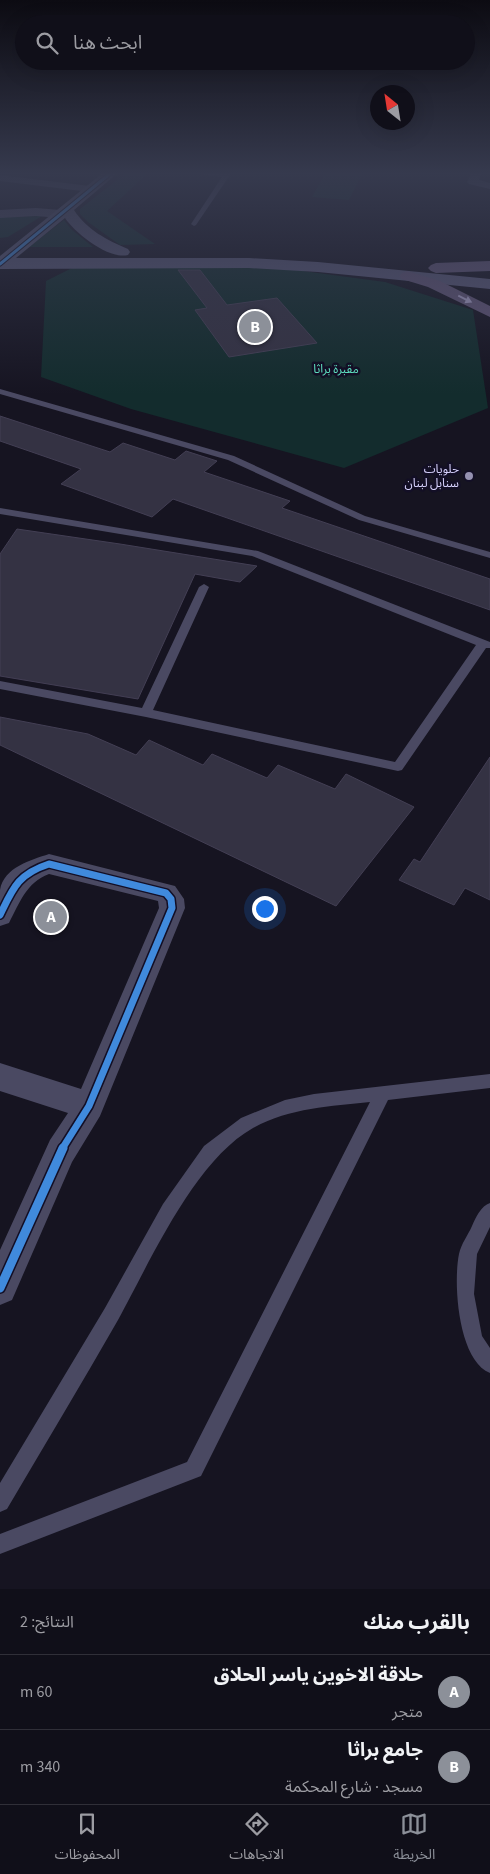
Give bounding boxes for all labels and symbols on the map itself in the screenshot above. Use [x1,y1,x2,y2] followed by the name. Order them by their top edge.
[370,85,415,130] north arrow
[458,295,472,303] one-way arrow
[239,308,271,346] pin: B
[313,361,359,378] park label: مقبرة براثا
[405,461,459,492] place label: حلويات سنابل لبنان
[463,470,475,482] marker: حلويات سنابل لبنان
[252,896,278,922] your location
[35,898,67,936] pin: A

